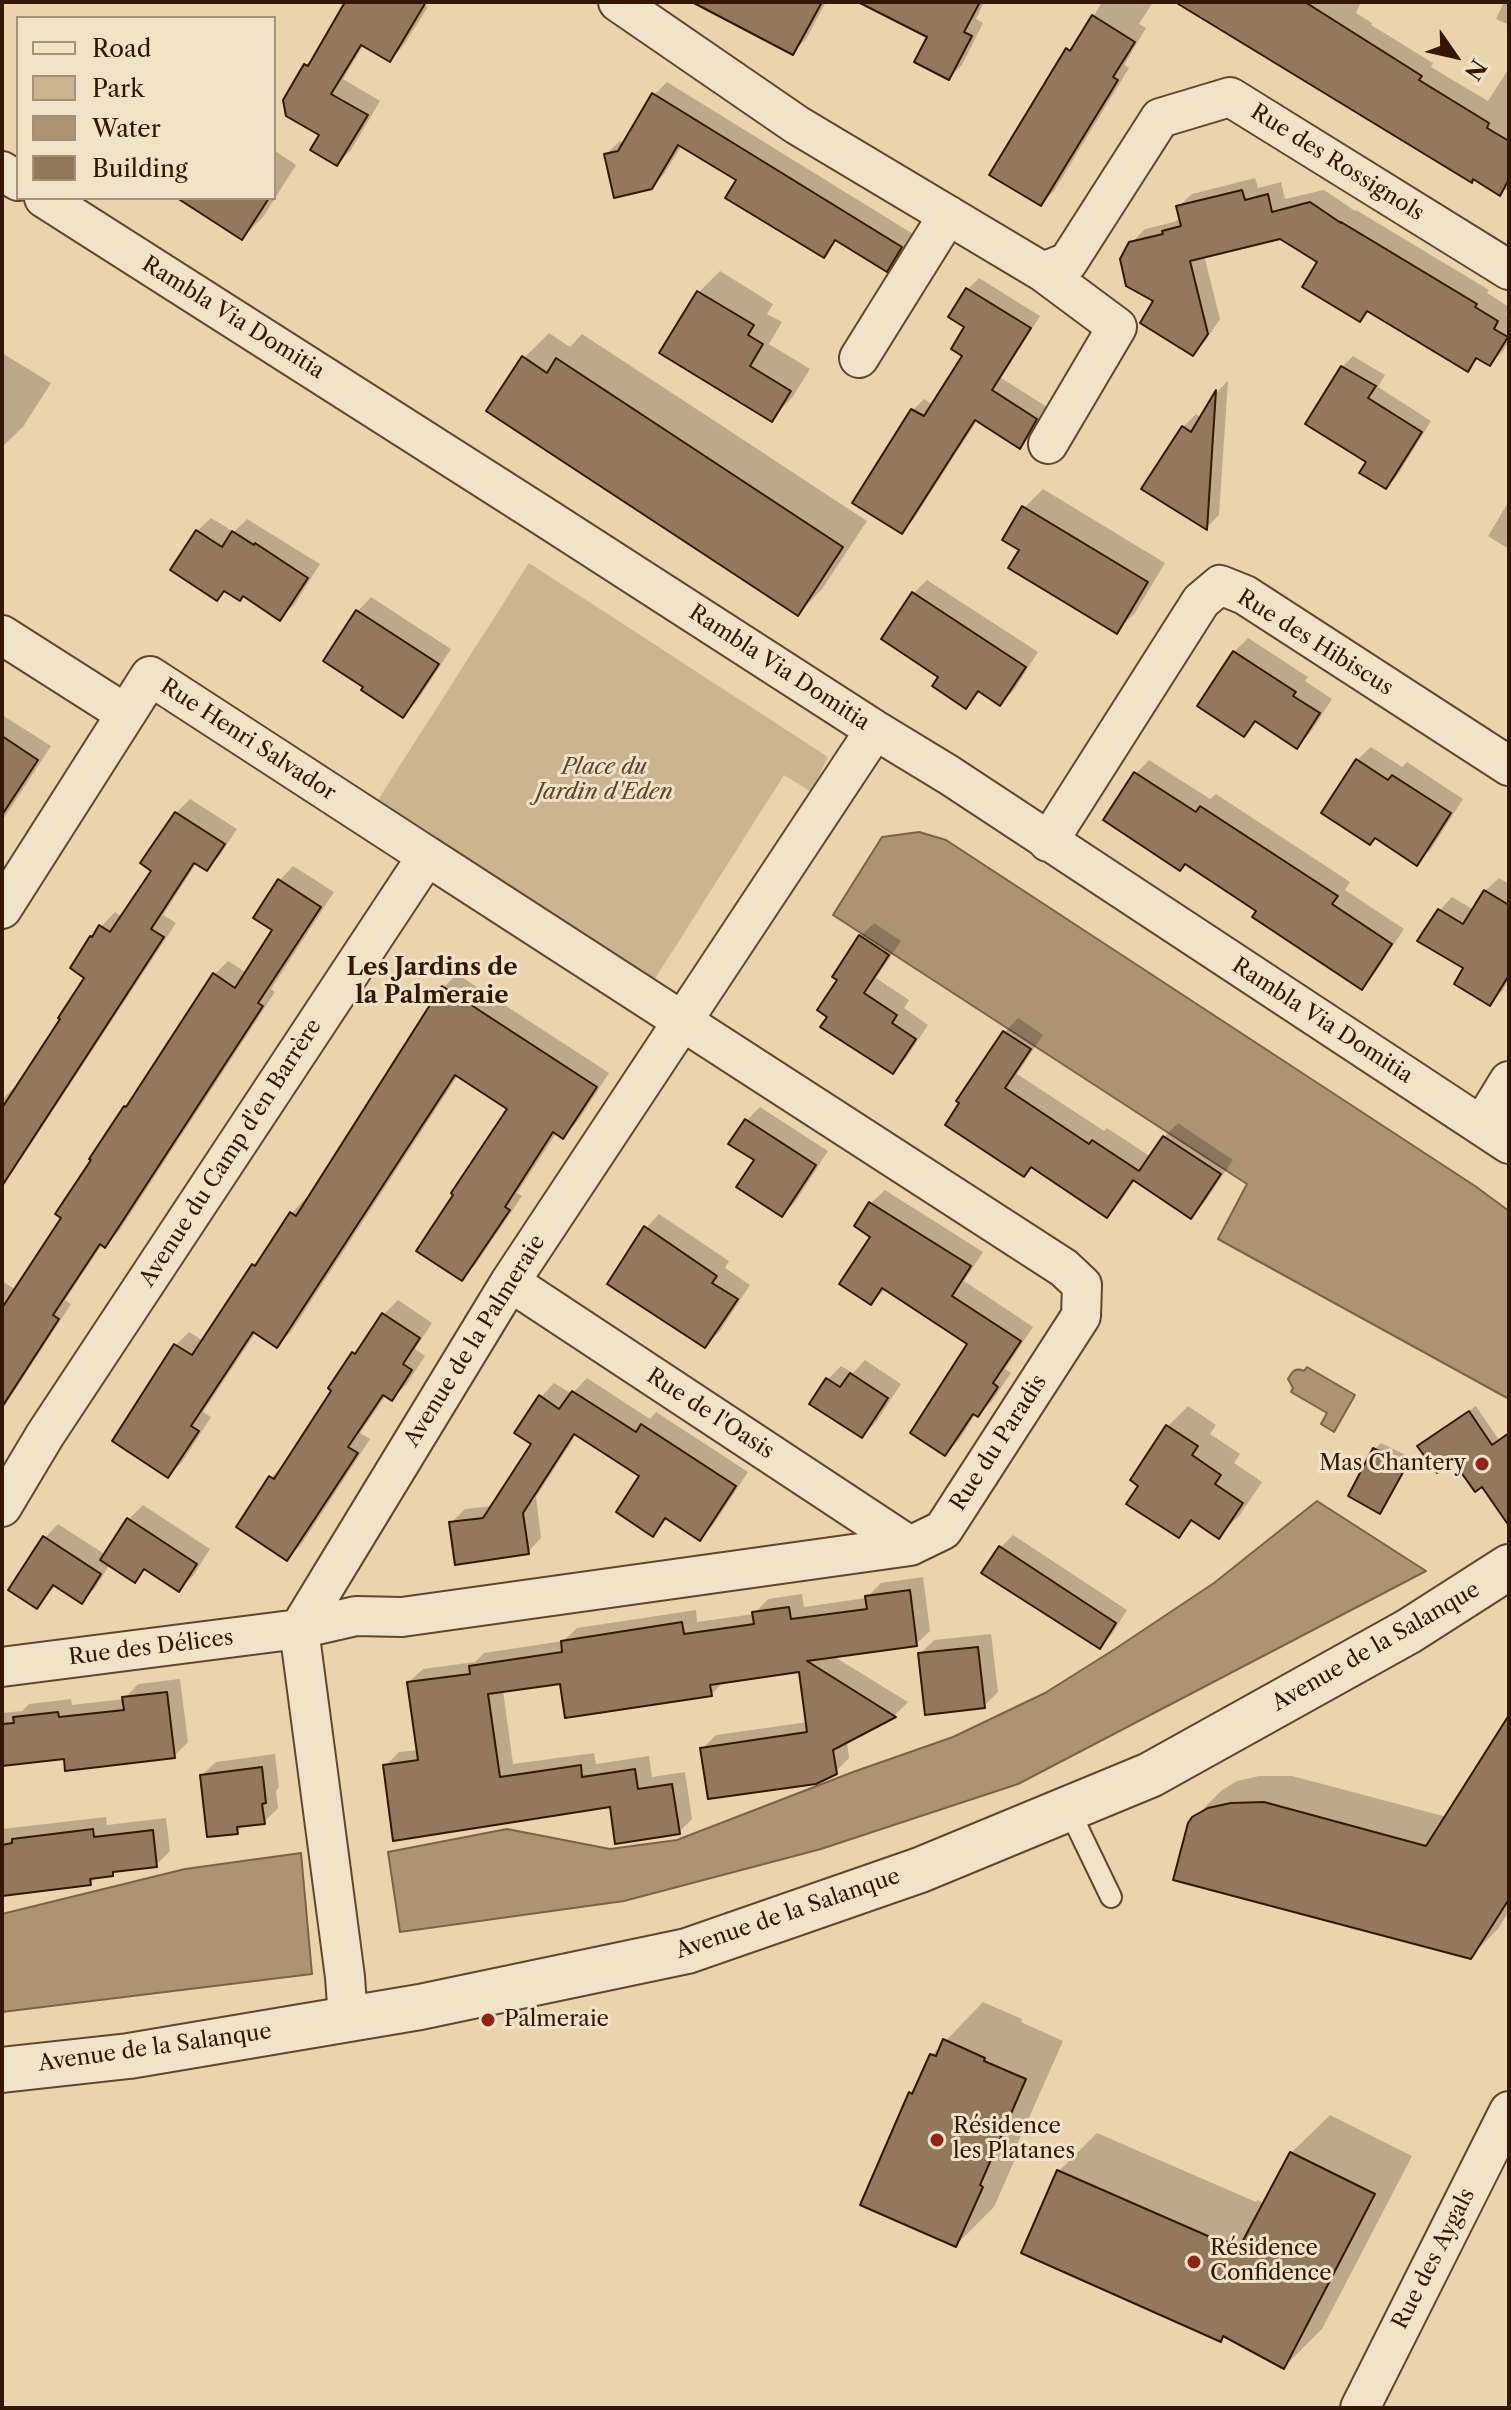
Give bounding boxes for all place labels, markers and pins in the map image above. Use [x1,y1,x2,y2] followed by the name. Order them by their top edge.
[1319,1451,1466,1477] place label: Mas Chantery
[1473,1455,1491,1473] marker: Mas Chantery
[504,2007,609,2033] place label: Palmeraie
[479,2011,497,2029] marker: Palmeraie
[953,2114,1075,2166] place label: Résidence les Platanes
[928,2131,946,2149] marker: Résidence les Platanes
[1210,2236,1331,2288] place label: Résidence Confidence
[1185,2253,1203,2271] marker: Résidence Confidence

